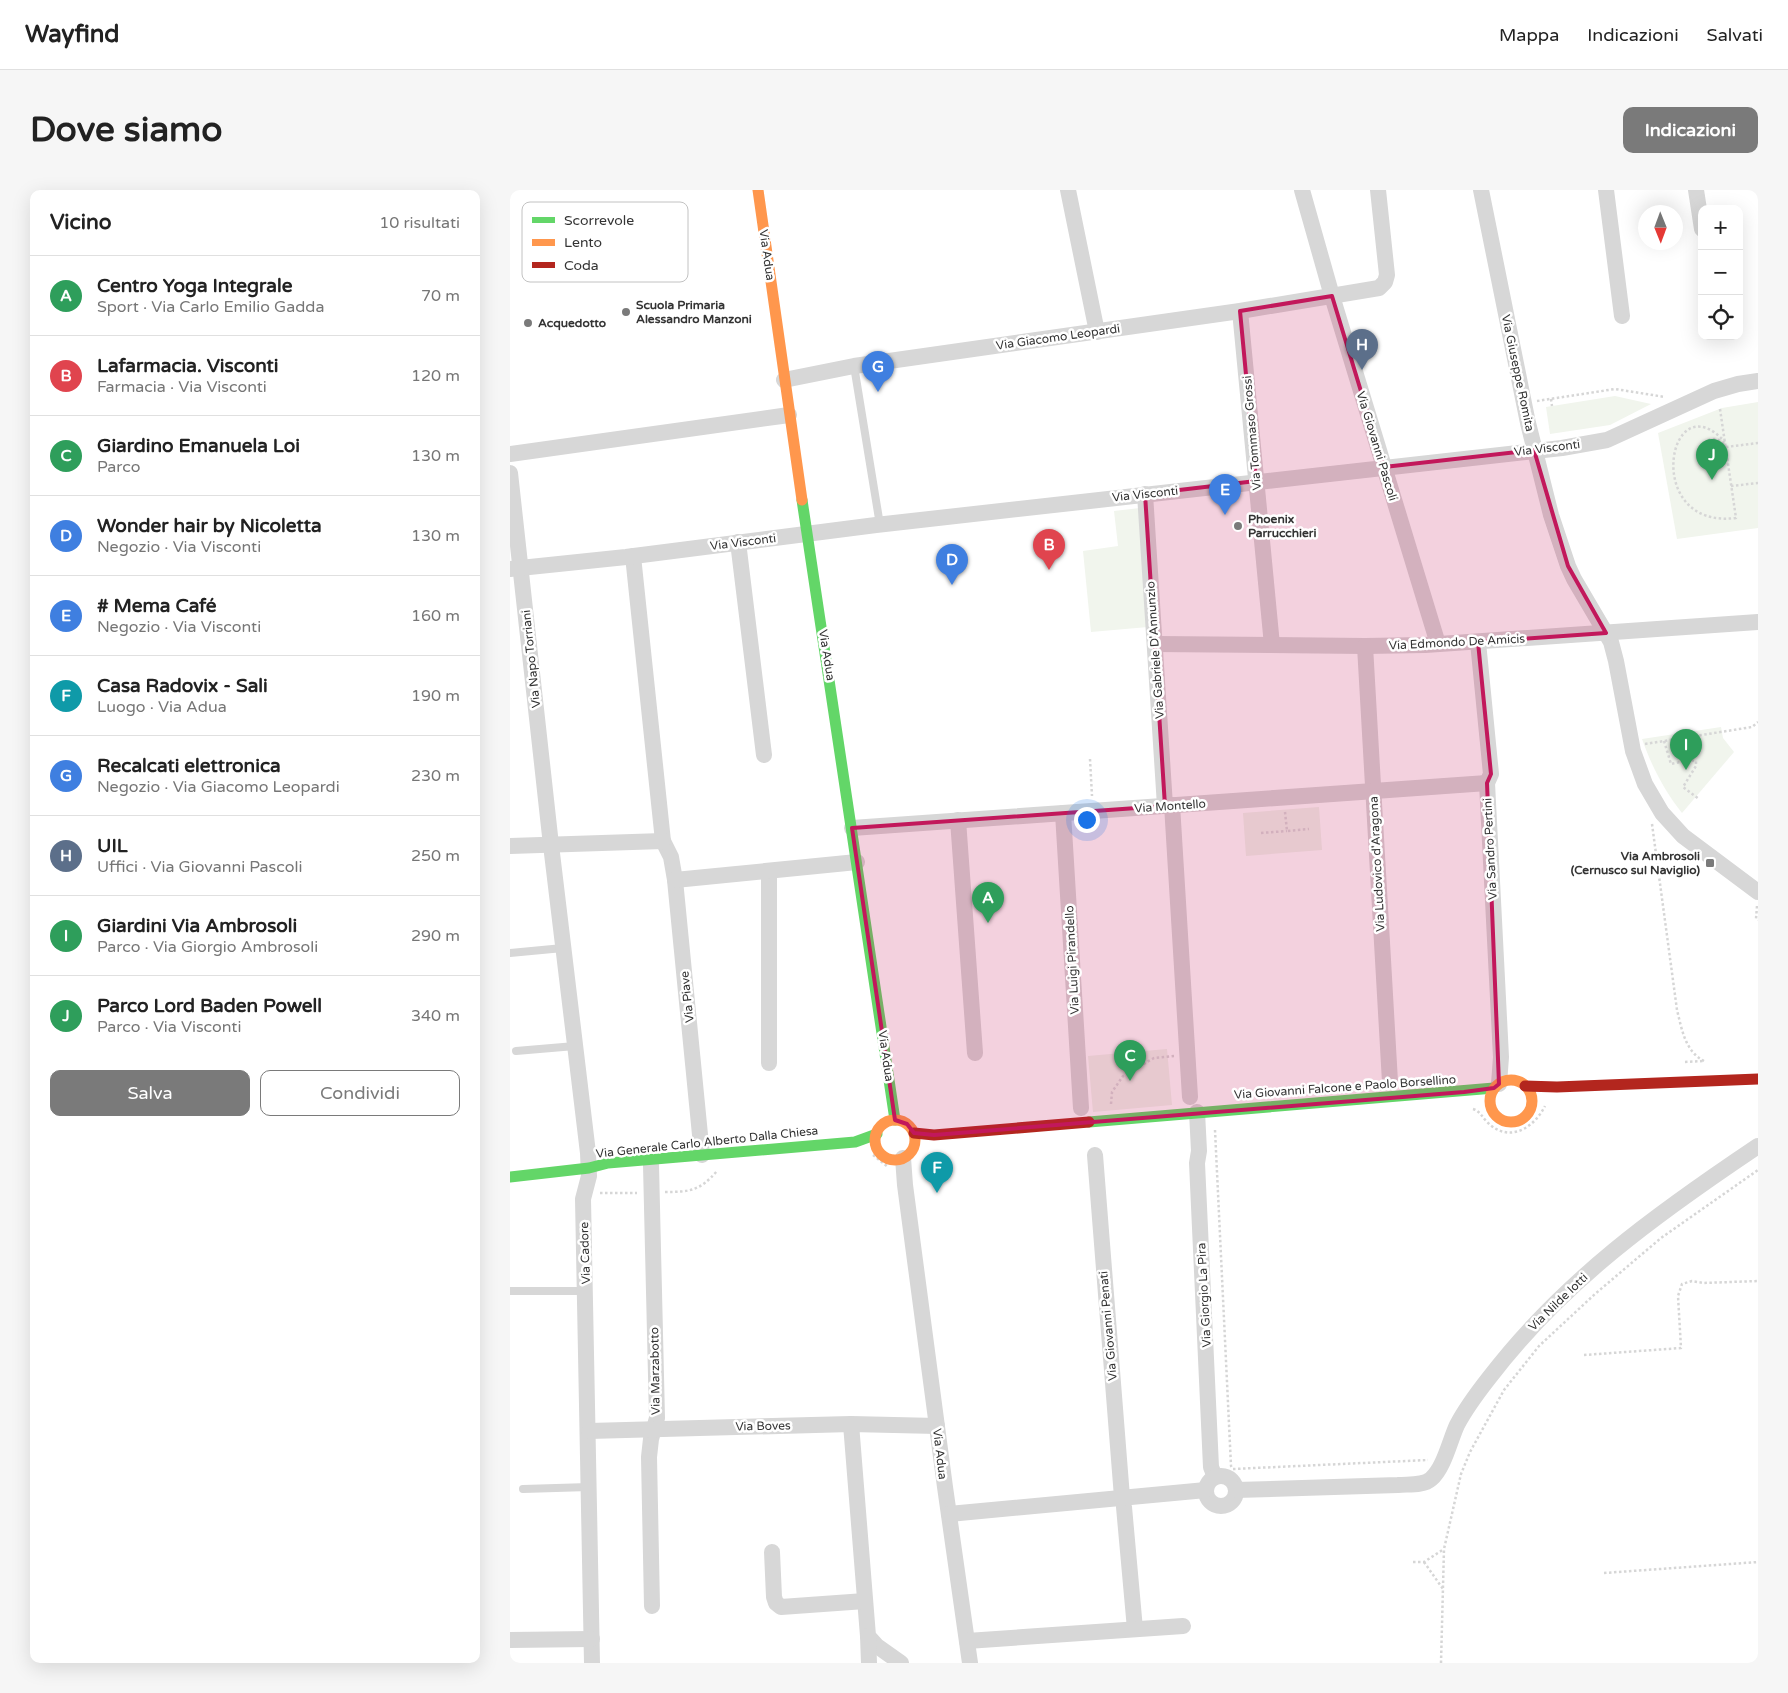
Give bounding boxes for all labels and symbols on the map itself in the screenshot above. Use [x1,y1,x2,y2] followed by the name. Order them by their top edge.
[522,202,688,282] legend
[1638,205,1683,250] north arrow
[564,212,634,229] text: Scorrevole
[756,229,778,281] street label: Via Adua
[564,234,602,251] text: Lento
[564,257,599,274] text: Coda
[636,298,752,326] place label: Scuola Primaria Alessandro Manzoni
[620,306,632,318] marker: Scuola Primaria Alessandro Manzoni
[1499,313,1537,433] street label: Via Giuseppe Romita
[538,316,606,331] place label: Acquedotto
[522,317,534,329] marker: Acquedotto
[995,321,1121,353] street label: Via Giacomo Leopardi
[1346,329,1378,370] pin: H
[862,351,894,392] pin: G
[1240,375,1264,491] street label: Via Tommaso Grossi
[1354,389,1400,503] street label: Via Giovanni Pascoli
[1513,437,1581,459] street label: Via Visconti
[1696,439,1728,480] pin: J
[1209,474,1241,515] pin: E
[1111,484,1179,504] street label: Via Visconti
[1248,512,1316,540] place label: Phoenix Parrucchieri
[1232,520,1244,532] marker: Phoenix Parrucchieri
[1033,529,1065,570] pin: B
[709,531,777,553] street label: Via Visconti
[936,544,968,585] pin: D
[1143,581,1167,719] street label: Via Gabriele D'Annunzio
[519,609,543,709] street label: Via Napo Torriani
[816,628,838,682] street label: Via Adua
[1389,631,1526,653] street label: Via Edmondo De Amicis
[1670,729,1702,770] pin: I
[1366,796,1388,932] street label: Via Ludovico d'Aragona
[1134,797,1206,815] street label: Via Montello
[1480,798,1500,900] street label: Via Sandro Pertini
[1074,807,1100,833] your location
[1571,849,1700,878] place label: Via Ambrosoli (Cernusco sul Naviglio)
[1704,857,1716,869] marker: Via Ambrosoli (Cernusco sul Naviglio)
[972,882,1004,923] pin: A
[1062,905,1082,1015] street label: Via Luigi Pirandello
[677,970,697,1023] street label: Via Piave
[875,1030,897,1082] street label: Via Adua
[1114,1040,1146,1081] pin: C
[1234,1072,1456,1102] street label: Via Giovanni Falcone e Paolo Borsellino
[595,1123,819,1161] street label: Via Generale Carlo Alberto Dalla Chiesa
[921,1152,953,1193] pin: F
[577,1221,593,1284] street label: Via Cadore
[1194,1242,1214,1348] street label: Via Giorgio La Pira
[1096,1270,1120,1382] street label: Via Giovanni Penati
[1526,1270,1590,1334] street label: Via Nilde Iotti
[647,1327,663,1415] street label: Via Marzabotto
[735,1419,791,1433] street label: Via Boves
[930,1428,950,1480] street label: Via Adua

